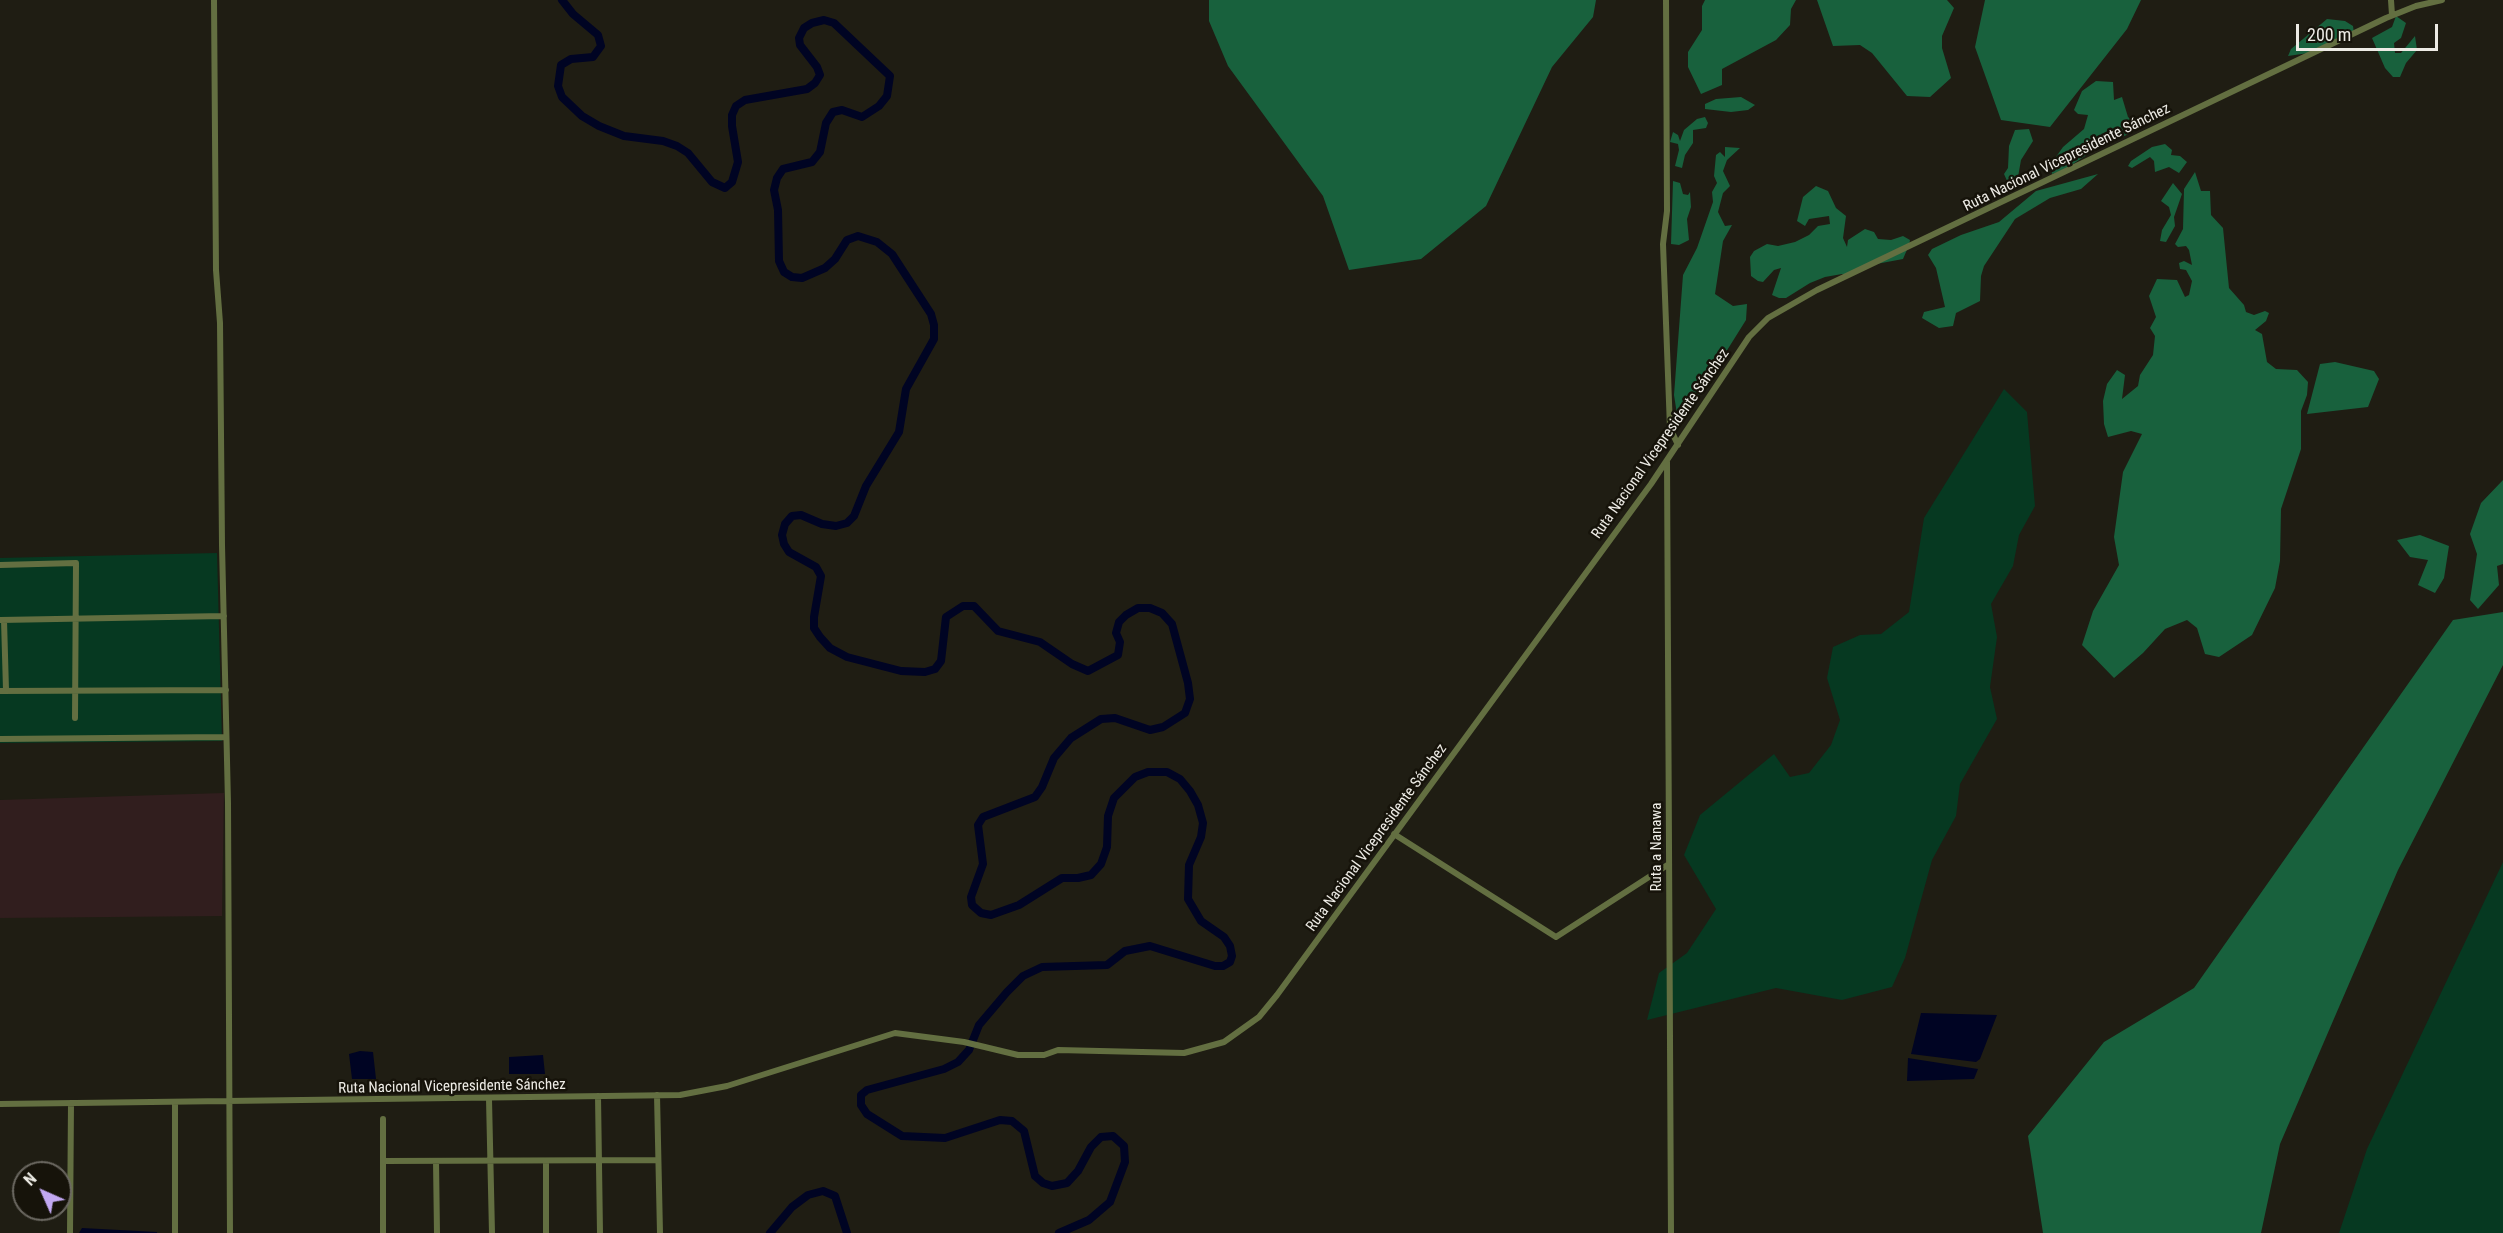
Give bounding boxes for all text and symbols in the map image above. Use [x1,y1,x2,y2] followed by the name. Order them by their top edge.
[2299,12,2442,50] scale bar
[2307,24,2351,45] text: 200 m
[1961,100,2173,216] street label: Ruta Nacional Vicepresidente Sánchez
[1588,346,1734,542] street label: Ruta Nacional Vicepresidente Sánchez
[1303,741,1451,935] street label: Ruta Nacional Vicepresidente Sánchez
[1648,803,1666,891] street label: Ruta a Nanawa
[338,1076,566,1098] street label: Ruta Nacional Vicepresidente Sánchez
[12,1161,72,1221] north arrow
[20,1169,41,1190] text: N

